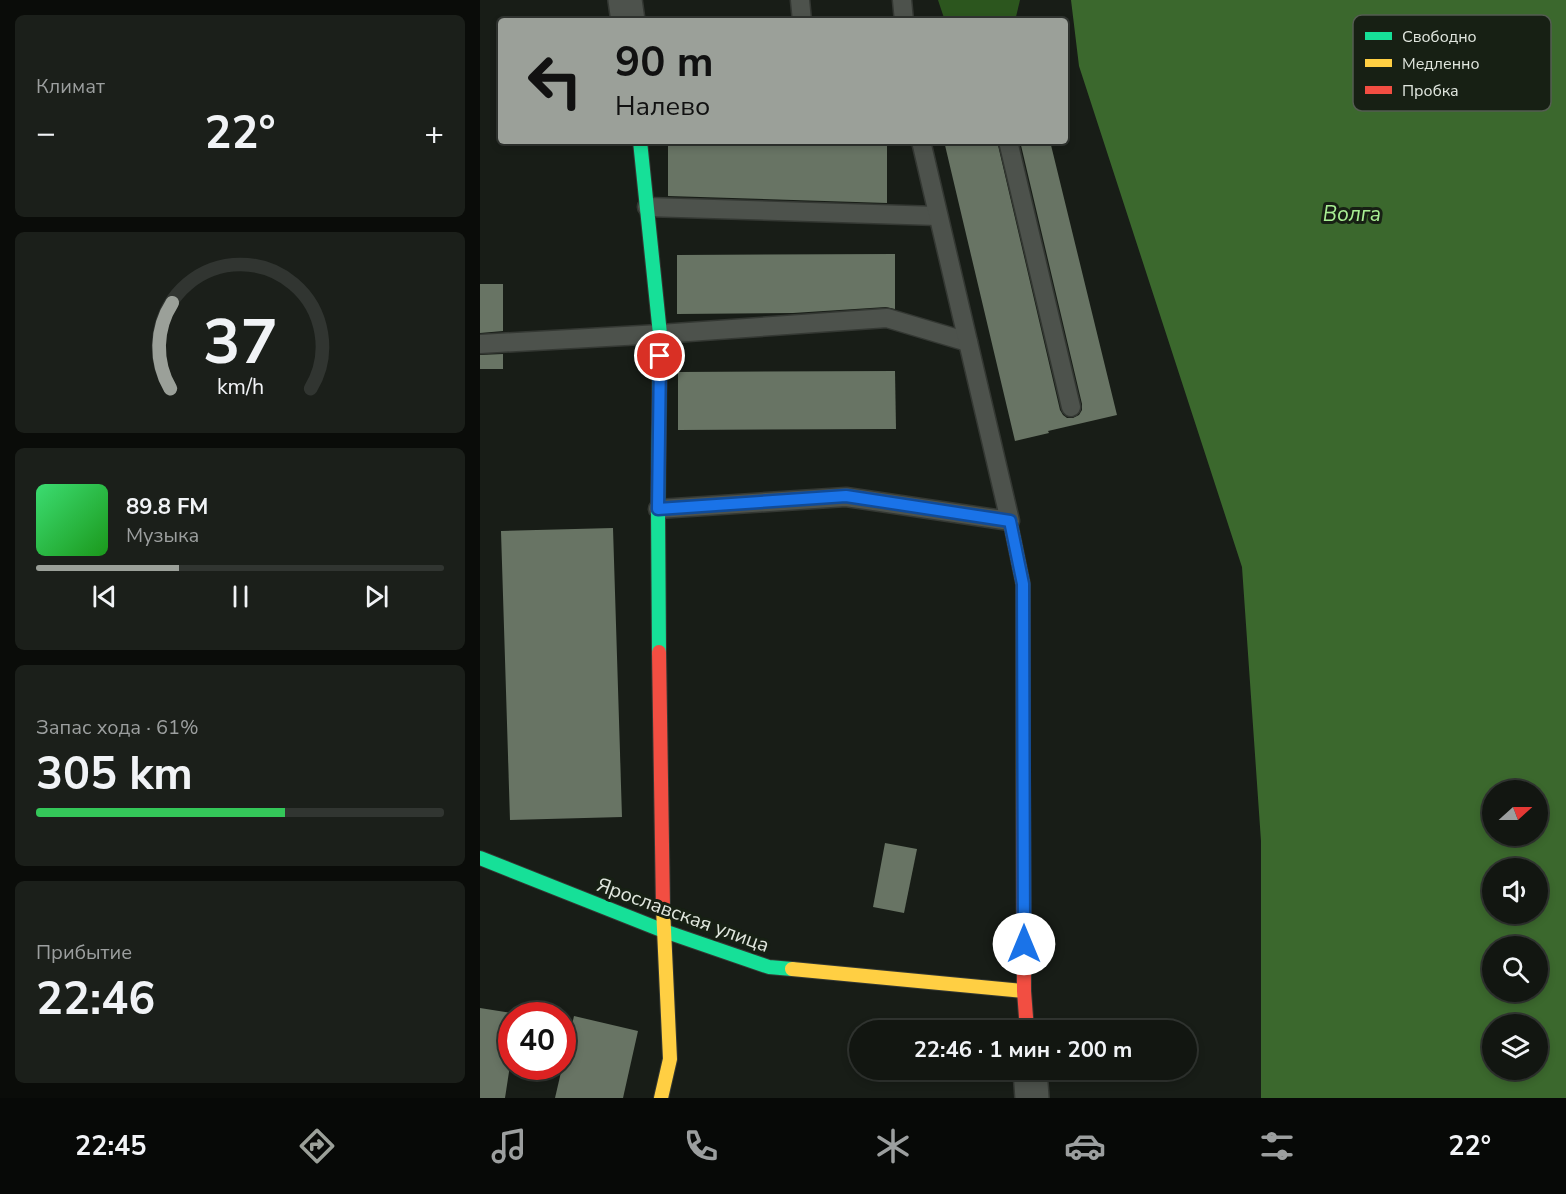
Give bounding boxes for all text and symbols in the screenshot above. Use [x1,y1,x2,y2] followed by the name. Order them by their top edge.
[1353,15,1551,111] legend
[1402,26,1477,48] text: Свободно
[615,34,714,91] text: 90 m
[516,42,594,120] icon: left
[1402,53,1480,75] text: Медленно
[36,73,105,100] text: Климат
[1402,80,1459,102] text: Пробка
[615,88,710,125] text: Налево
[204,103,276,164] text: 22°
[36,111,56,156] text: −
[424,111,444,156] text: +
[1323,200,1381,228] water label: Волга
[203,301,277,386] text: 37
[634,330,685,381] pin
[643,339,676,372] icon: arrive
[216,373,264,403] text: km/h
[126,492,208,522] text: 89.8 FM
[126,522,199,549] text: Музыка
[88,580,121,613] icon: previous
[224,580,257,613] icon: pause
[360,580,393,613] icon: next
[36,714,199,741] text: Запас хода · 61%
[36,744,193,805] text: 305 km
[1482,780,1548,846] north arrow
[1482,780,1548,1080] map controls
[1482,858,1548,924] button: sound
[593,871,773,959] street label: Ярославская улица
[992,912,1056,976] position arrow
[1482,936,1548,1002] button: search
[36,939,132,966] text: Прибытие
[36,969,155,1030] text: 22:46
[498,1002,576,1080] speed limit sign: 40
[1482,1014,1548,1080] button: layers
[914,1035,1132,1065] text: 22:46 · 1 мин · 200 m
[296,1125,338,1167] icon: directions
[488,1125,530,1167] icon: music
[680,1125,722,1167] icon: phone
[872,1125,914,1167] icon: climate
[1064,1125,1106,1167] icon: car
[1256,1125,1298,1167] icon: filters
[75,1128,146,1165] text: 22:45
[1448,1128,1491,1165] text: 22°

